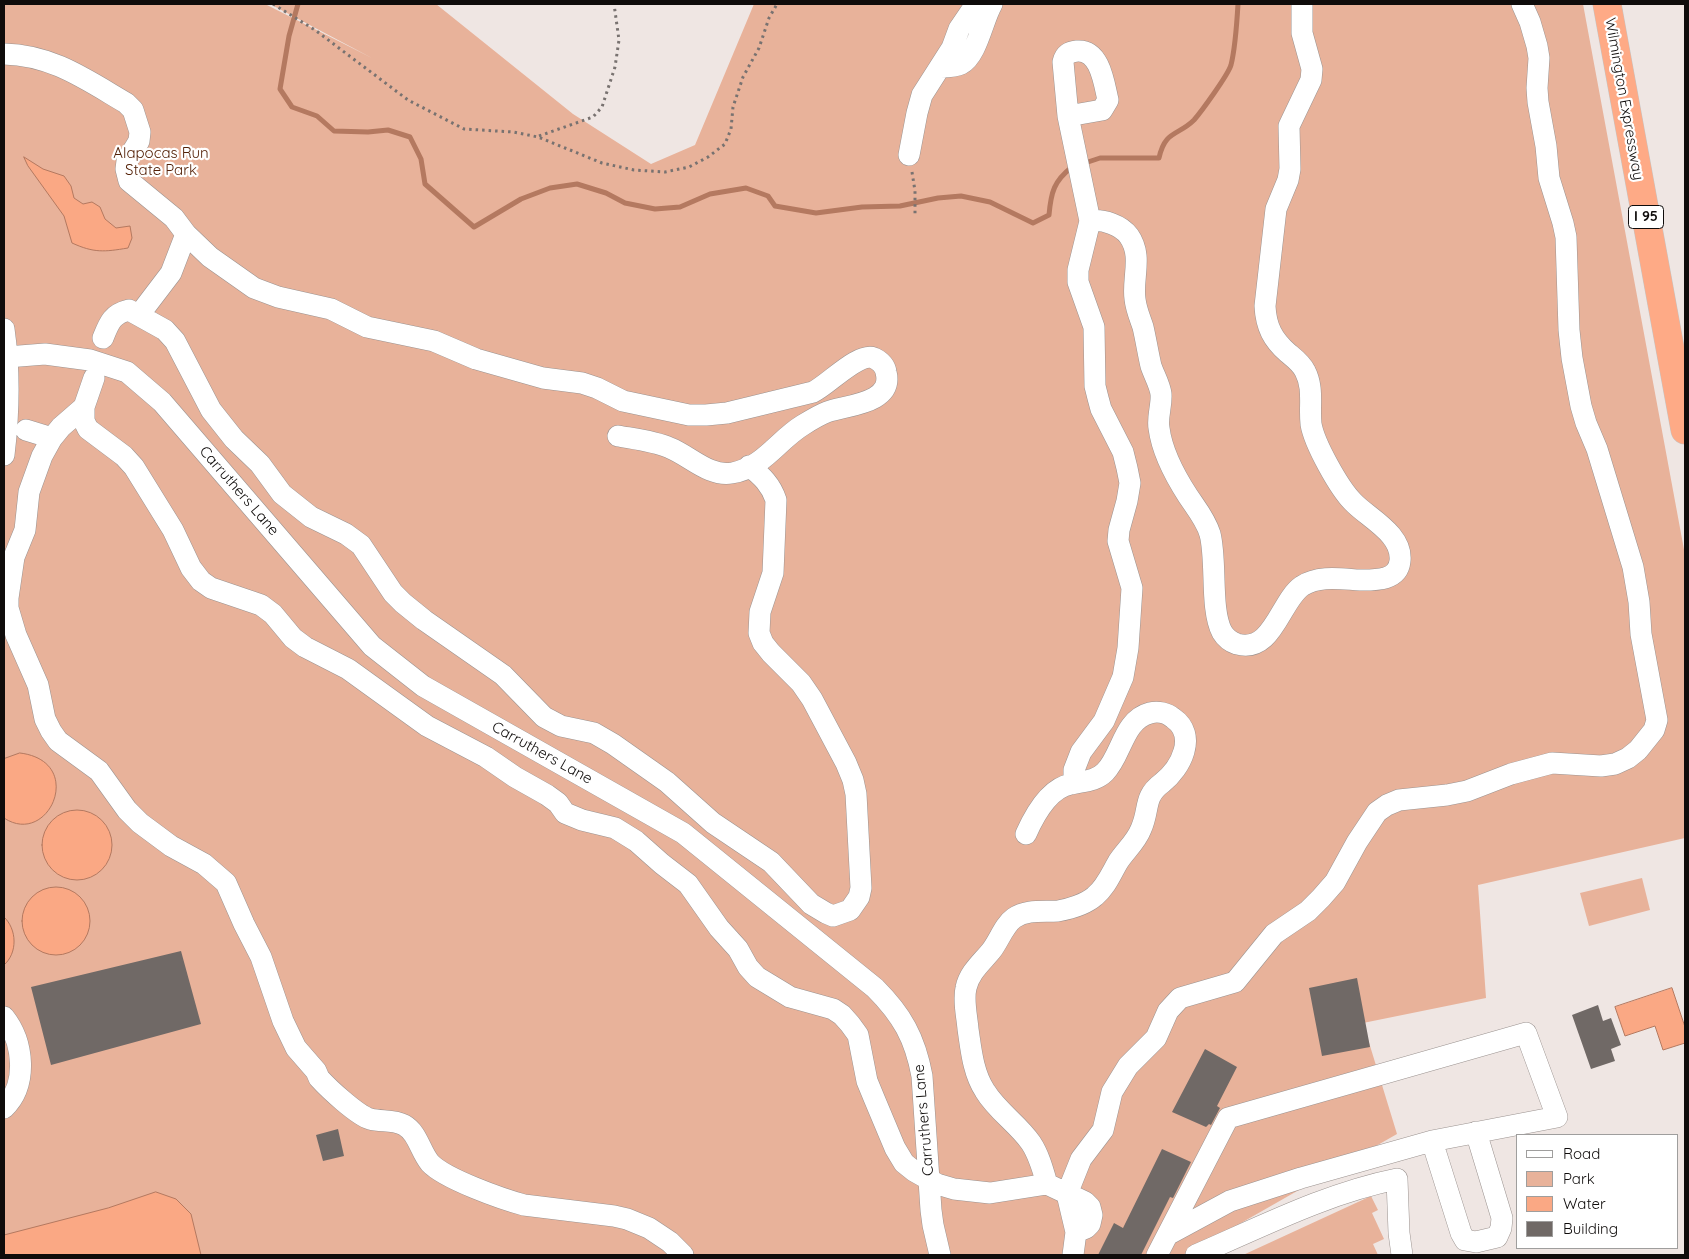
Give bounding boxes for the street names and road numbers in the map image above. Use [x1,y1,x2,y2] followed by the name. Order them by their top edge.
[1601,16,1647,182] street label: Wilmington Expressway
[1628,206,1664,228] road number: I 95
[195,443,283,539] street label: Carruthers Lane
[489,718,595,788] street label: Carruthers Lane
[910,1063,938,1177] street label: Carruthers Lane

